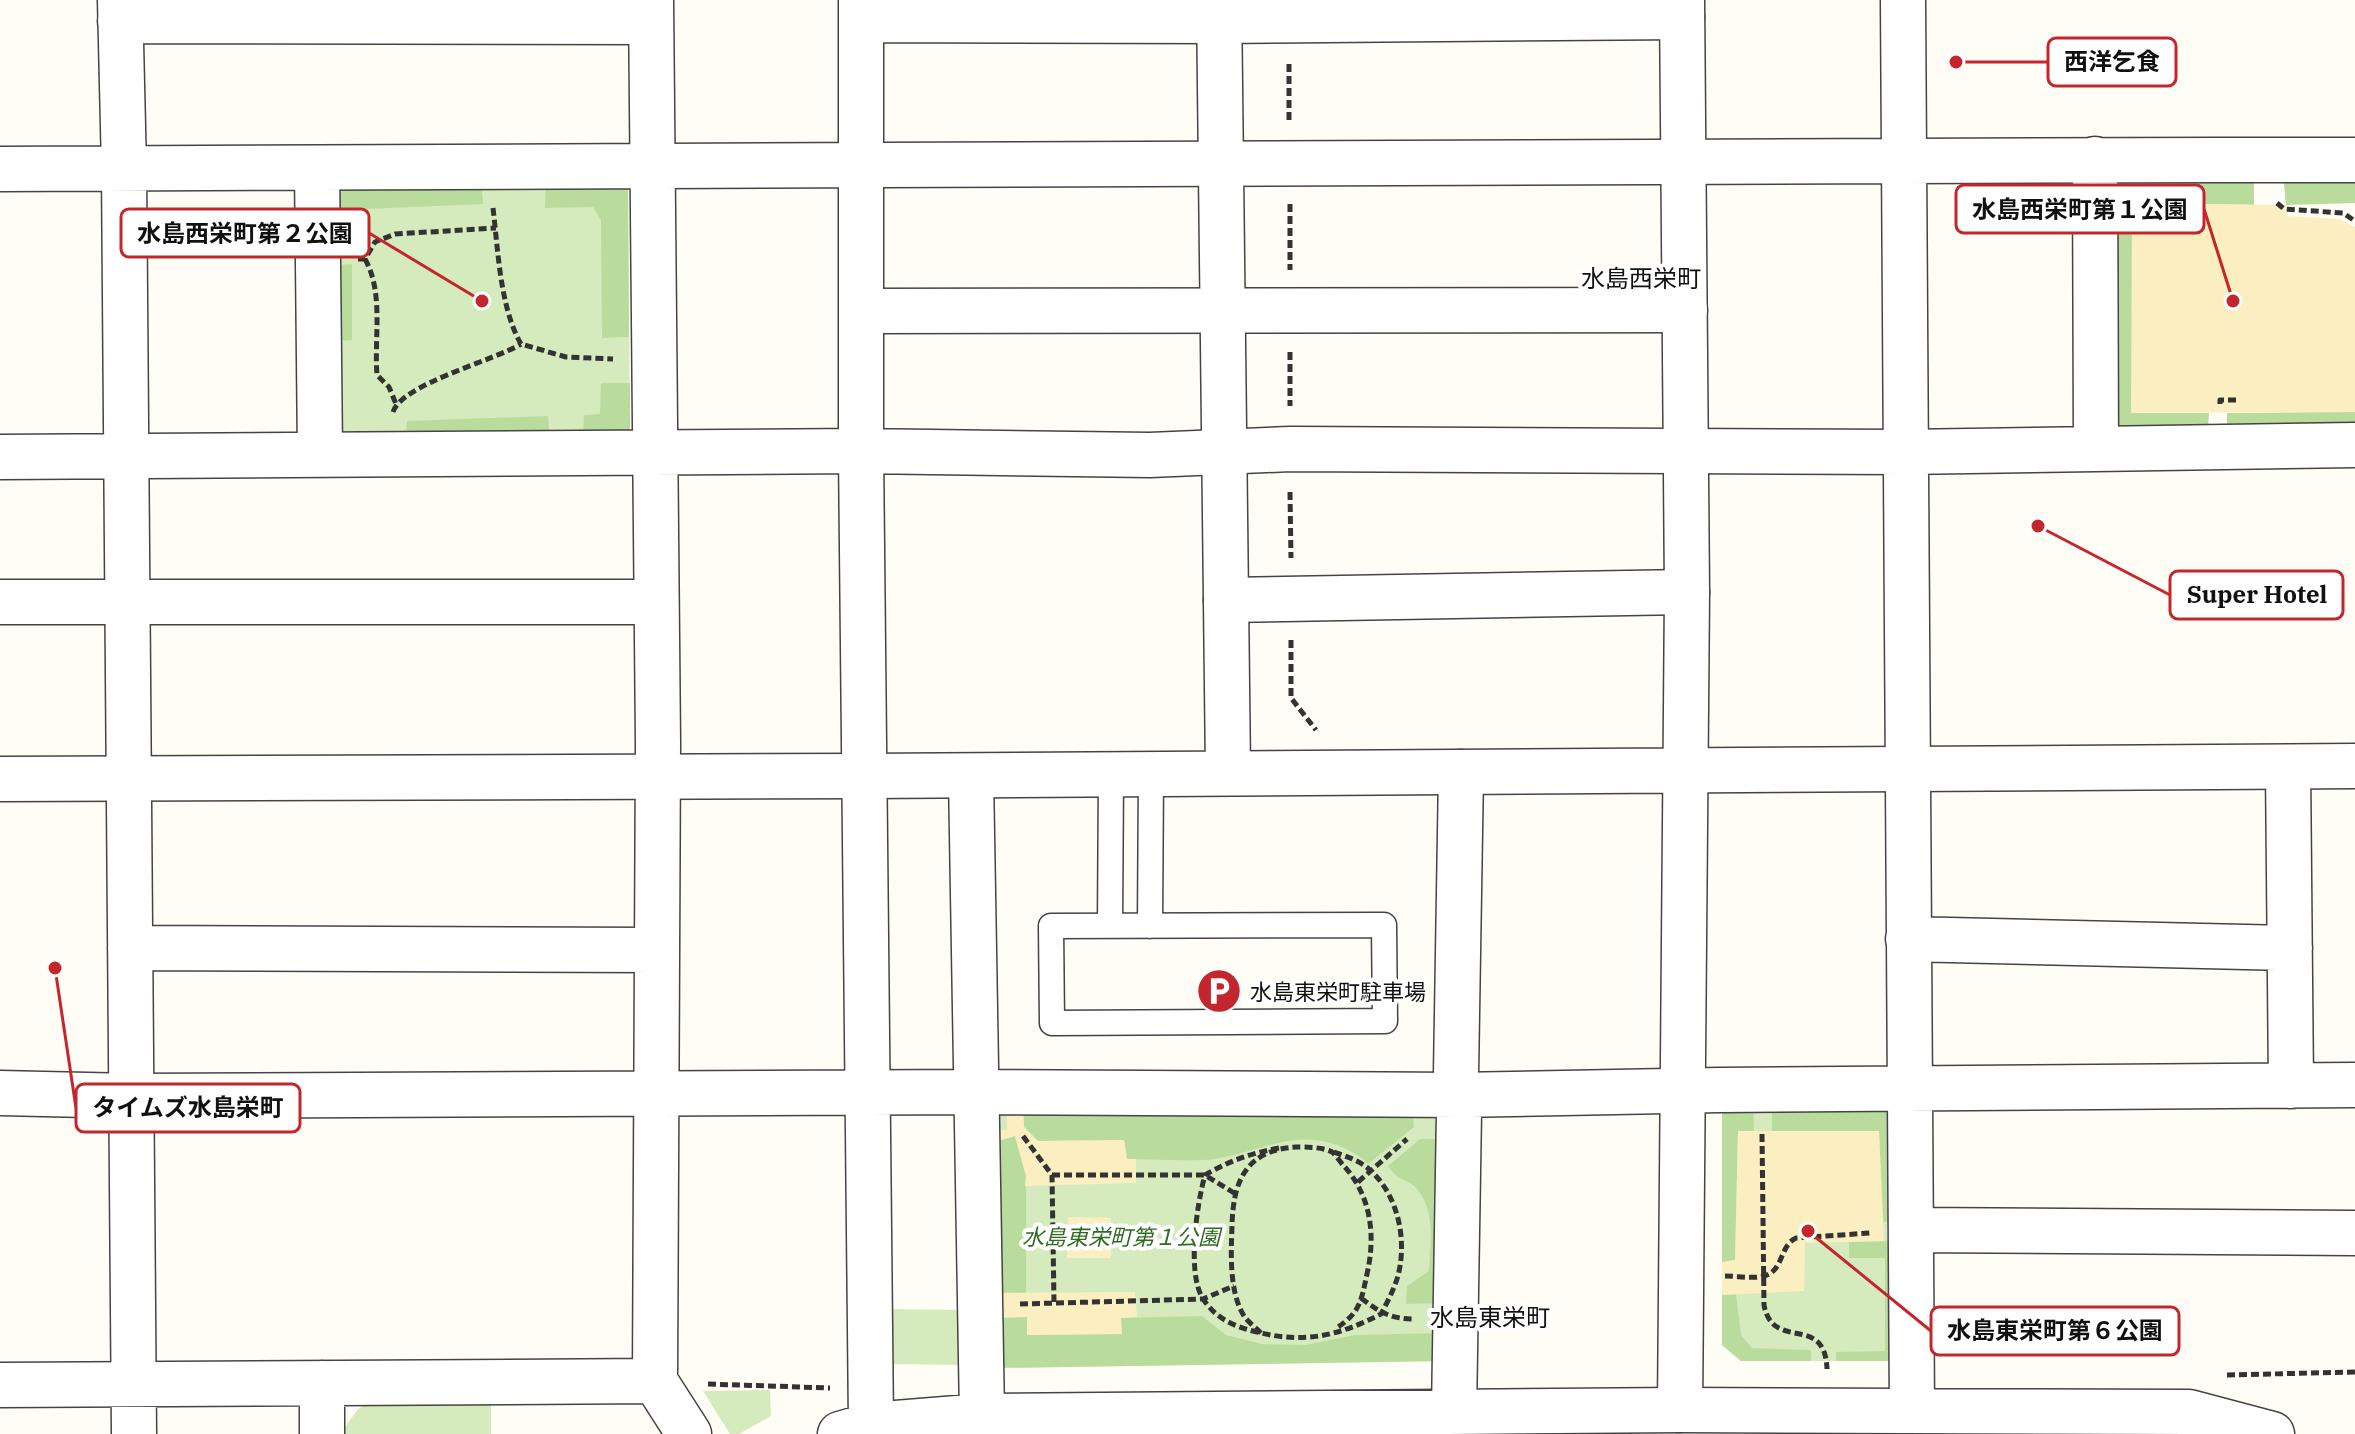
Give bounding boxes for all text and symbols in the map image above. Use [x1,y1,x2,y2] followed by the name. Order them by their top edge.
[2048,38,2176,86] callout: 西洋乞食
[2064,45,2160,77] text: 西洋乞食
[1956,185,2204,233] callout: 水島西栄町第１公園
[1972,193,2188,225] text: 水島西栄町第１公園
[121,209,369,257] callout: 水島西栄町第２公園
[137,217,353,249] text: 水島西栄町第２公園
[1581,262,1701,294] district label: 水島西栄町
[2170,571,2343,619] callout: Super Hotel
[2187,578,2328,610] text: Super Hotel
[1195,967,1243,1015] parking icon: 水島東栄町駐車場
[1250,977,1426,1006] place label: 水島東栄町駐車場
[76,1084,300,1132] callout: タイムズ水島栄町
[92,1091,284,1123] text: タイムズ水島栄町
[1022,1222,1223,1251] park label: 水島東栄町第１公園
[1430,1301,1550,1333] district label: 水島東栄町
[1931,1307,2179,1355] callout: 水島東栄町第６公園
[1947,1314,2163,1346] text: 水島東栄町第６公園

